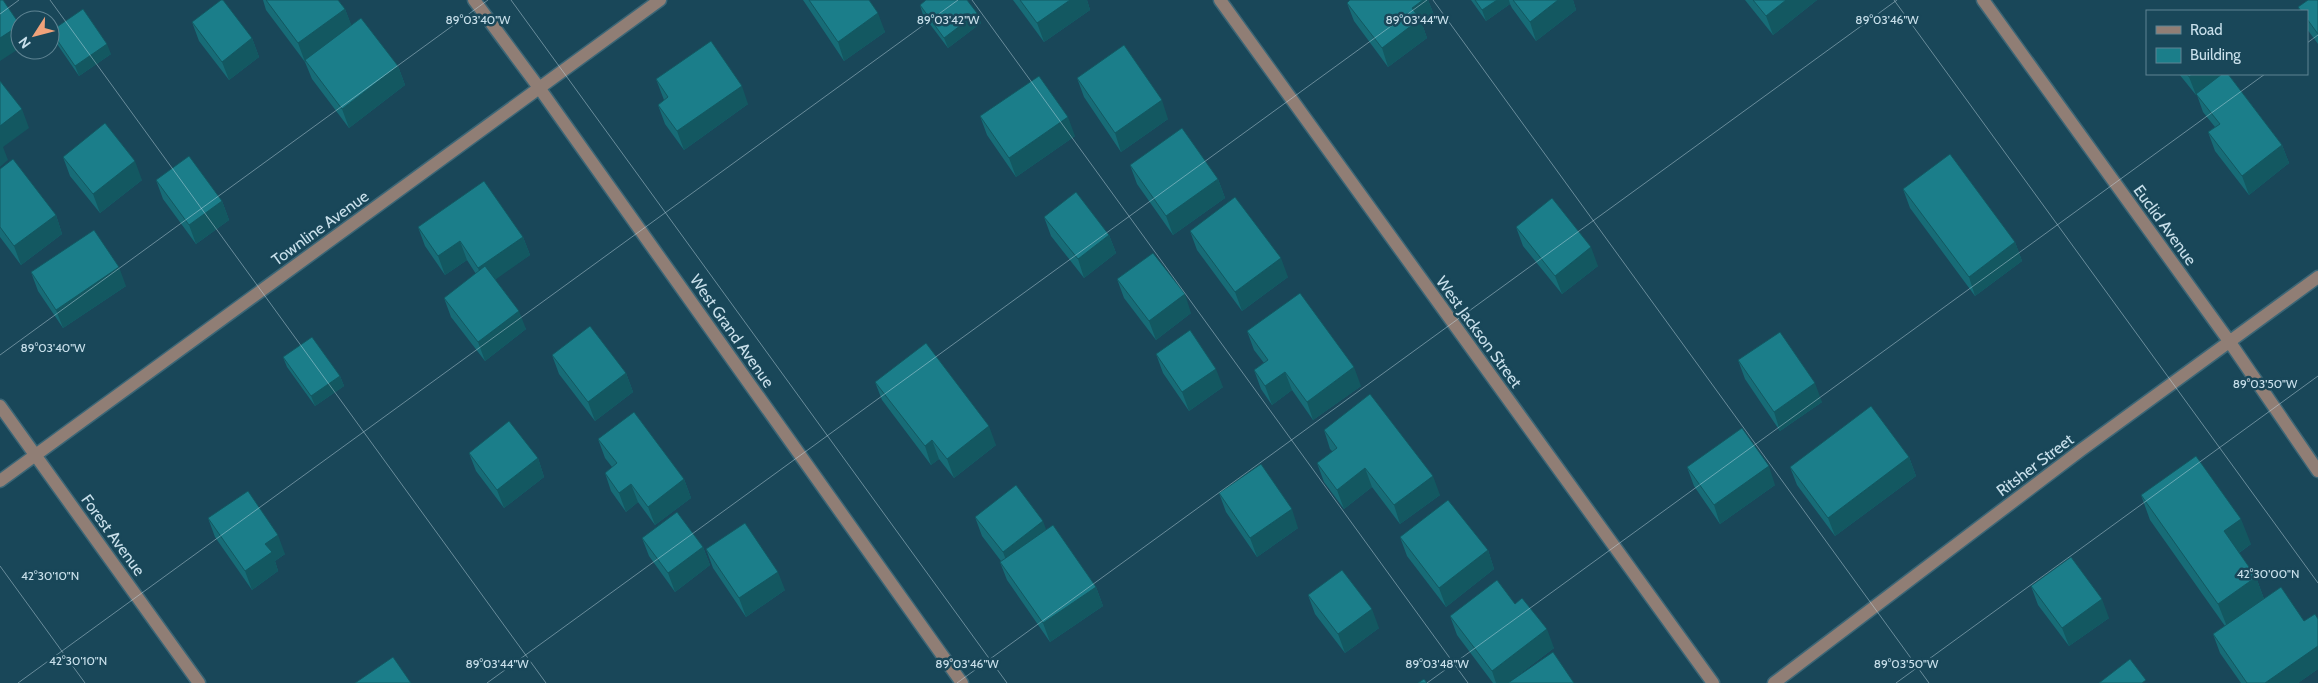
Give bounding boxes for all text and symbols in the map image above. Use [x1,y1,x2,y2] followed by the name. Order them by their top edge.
[10,10,60,60] north arrow
[2146,10,2308,75] legend
[446,12,511,27] text: 89°03'40"W
[917,12,980,27] text: 89°03'42"W
[1385,12,1449,27] text: 89°03'44"W
[1855,12,1919,27] text: 89°03'46"W
[2190,21,2223,39] text: Road
[14,33,35,52] text: N
[2190,46,2241,64] text: Building
[2130,181,2200,269] street label: Euclid Avenue
[268,186,372,270] street label: Townline Avenue
[686,271,778,391] street label: West Grand Avenue
[1432,272,1526,392] street label: West Jackson Street
[21,340,86,355] text: 89°03'40"W
[2233,376,2298,391] text: 89°03'50"W
[1993,429,2078,500] street label: Ritsher Street
[77,491,149,579] street label: Forest Avenue
[2237,566,2299,581] text: 42°30'00"N
[21,568,79,583] text: 42°30'10"N
[49,653,107,668] text: 42°30'10"N
[465,656,529,671] text: 89°03'44"W
[935,656,999,671] text: 89°03'46"W
[1405,656,1469,671] text: 89°03'48"W
[1874,656,1939,671] text: 89°03'50"W

